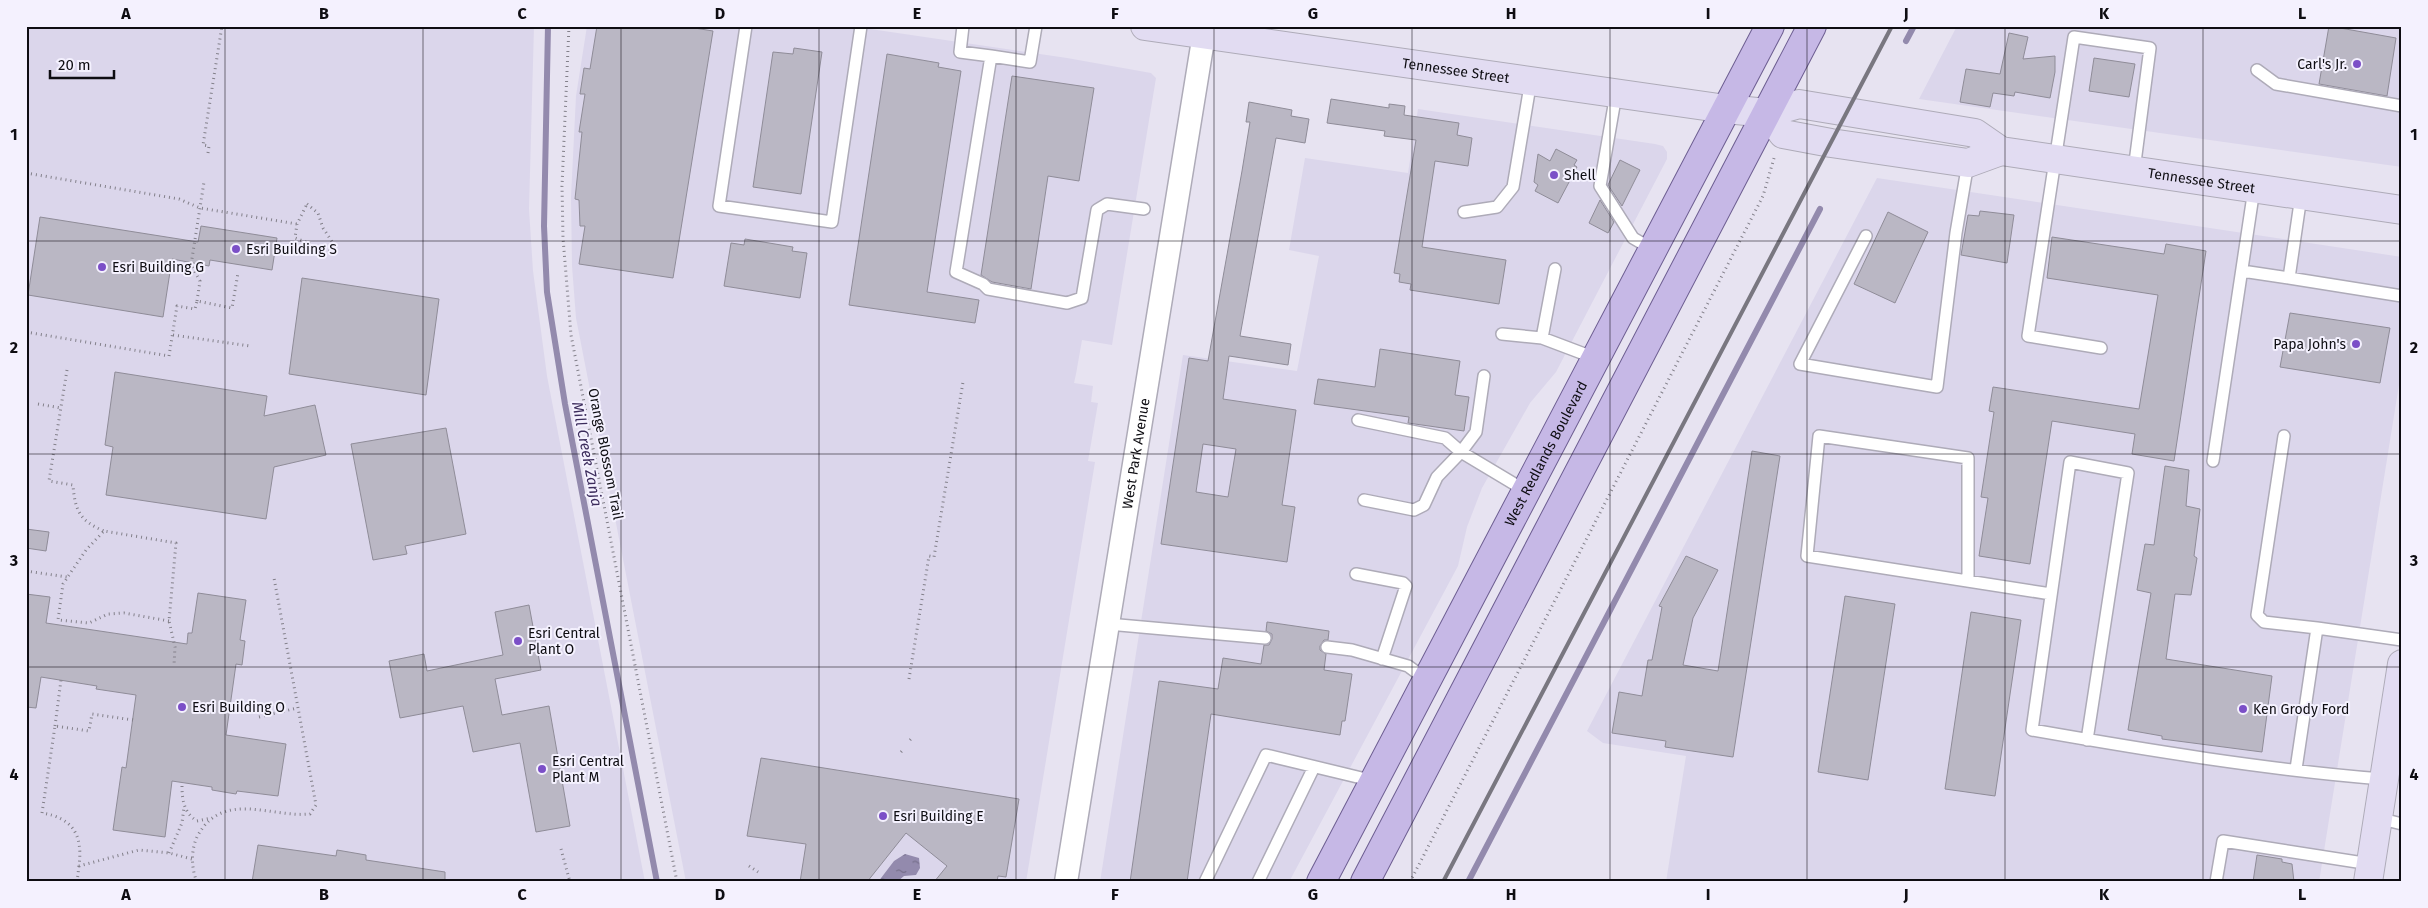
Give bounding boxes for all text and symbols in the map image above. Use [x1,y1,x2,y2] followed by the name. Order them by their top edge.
[120,4,131,23] text: A
[319,4,329,23] text: B
[517,4,527,23] text: C
[715,4,725,23] text: D
[913,4,921,23] text: E
[1111,4,1119,23] text: F
[1308,4,1318,23] text: G
[1506,4,1516,23] text: H
[1706,4,1710,23] text: I
[1902,4,1909,23] text: J
[2099,4,2110,23] text: K
[2298,4,2306,23] text: L
[50,48,114,80] scale bar
[1401,55,1511,87] street label: Tennessee Street
[58,56,91,74] text: 20 m
[2297,56,2347,73] place label: Carl's Jr.
[2351,58,2363,70] marker: Carl's Jr.
[10,125,18,144] text: 1
[2410,125,2418,144] text: 1
[2147,165,2257,197] street label: Tennessee Street
[1564,167,1596,184] place label: Shell
[1548,169,1560,181] marker: Shell
[246,241,337,258] place label: Esri Building S
[230,243,242,255] marker: Esri Building S
[112,259,204,276] place label: Esri Building G
[96,261,108,273] marker: Esri Building G
[2273,336,2346,353] place label: Papa John's
[10,338,18,357] text: 2
[2350,338,2362,350] marker: Papa John's
[2410,338,2418,357] text: 2
[1501,378,1591,529] street label: West Redlands Boulevard
[584,387,627,521] street label: Orange Blossom Trail
[1119,397,1154,510] street label: West Park Avenue
[568,400,606,508] water label: Mill Creek Zanja
[9,551,18,570] text: 3
[2409,551,2418,570] text: 3
[528,625,600,658] place label: Esri Central Plant O
[512,635,524,647] marker: Esri Central Plant O
[192,699,285,716] place label: Esri Building O
[176,701,188,713] marker: Esri Building O
[2253,701,2349,718] place label: Ken Grody Ford
[2237,703,2249,715] marker: Ken Grody Ford
[552,753,624,786] place label: Esri Central Plant M
[536,763,548,775] marker: Esri Central Plant M
[9,765,19,784] text: 4
[2409,765,2419,784] text: 4
[893,808,984,825] place label: Esri Building E
[877,810,889,822] marker: Esri Building E
[120,885,131,904] text: A
[319,885,329,904] text: B
[517,885,527,904] text: C
[715,885,725,904] text: D
[913,885,921,904] text: E
[1111,885,1119,904] text: F
[1308,885,1318,904] text: G
[1506,885,1516,904] text: H
[1706,885,1710,904] text: I
[1902,885,1909,904] text: J
[2099,885,2110,904] text: K
[2298,885,2306,904] text: L

